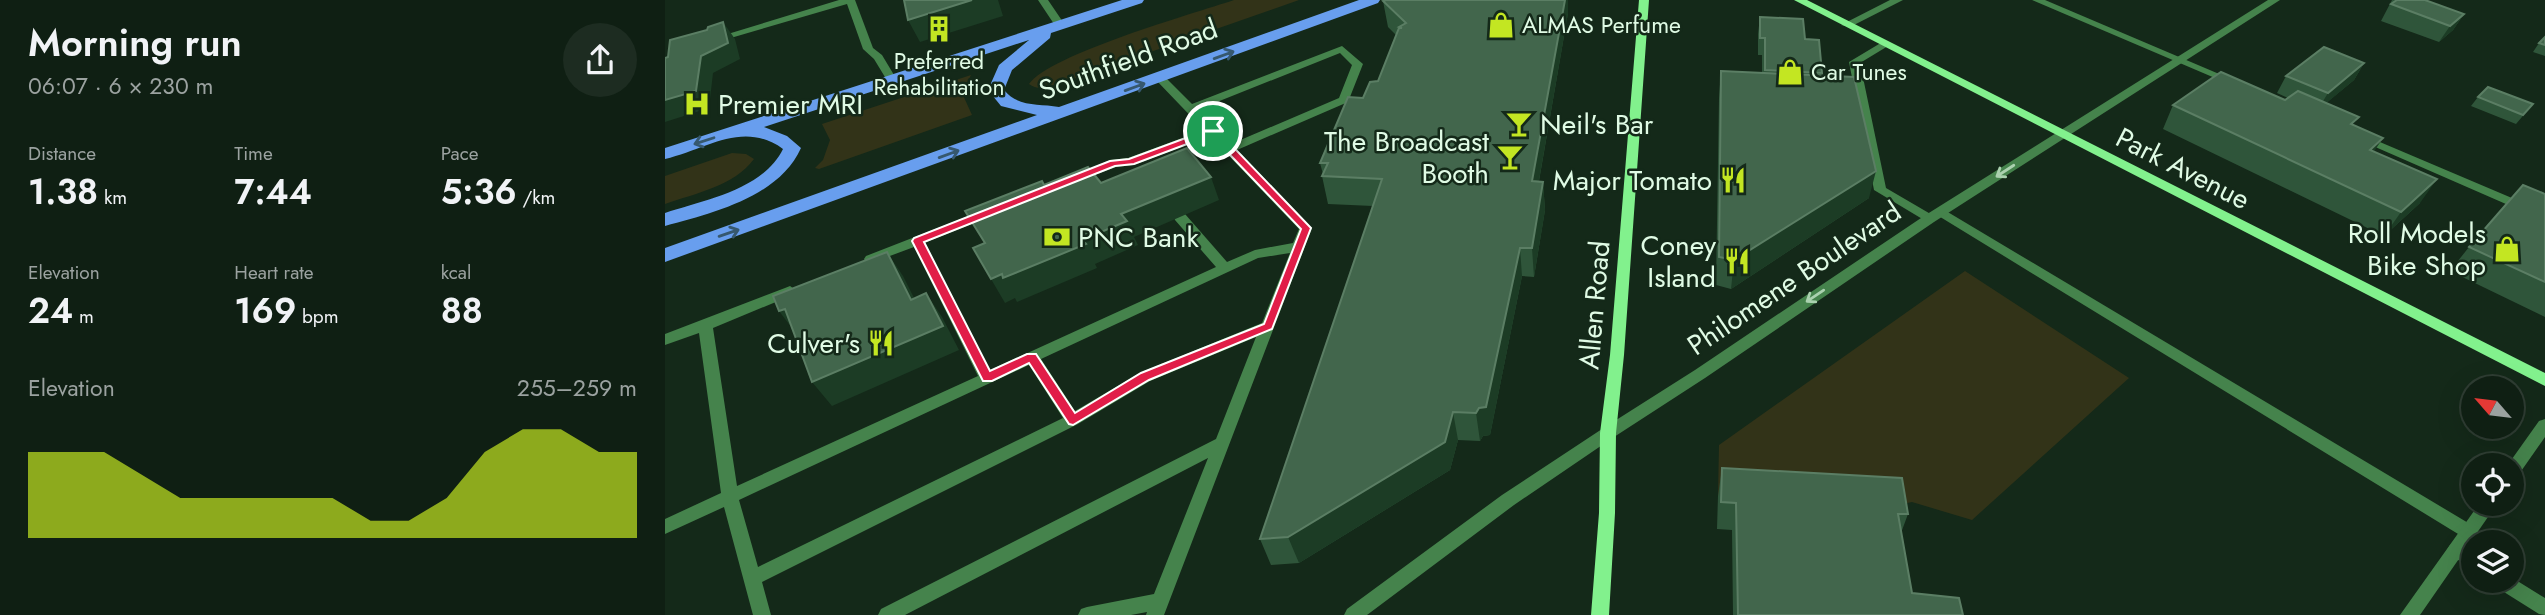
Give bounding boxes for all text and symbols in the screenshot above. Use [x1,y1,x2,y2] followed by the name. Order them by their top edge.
[1033,8,1223,111] street label: Southfield Road
[1522,8,1681,42] place label: ALMAS Perfume
[1486,10,1516,40] shop icon: ALMAS Perfume
[924,14,954,44] building icon: Preferred Rehabilitation
[28,15,242,70] text: Morning run
[563,23,637,97] button: share
[874,44,1004,104] place label: Preferred Rehabilitation
[1212,47,1234,60] one-way arrow
[1811,55,1907,89] place label: Car Tunes
[1775,57,1805,87] shop icon: Car Tunes
[28,69,214,103] text: 06:07 · 6 × 230 m
[1123,80,1145,92] one-way arrow
[718,84,863,125] place label: Premier MRI
[682,89,712,119] hospital icon: Premier MRI
[1183,101,1243,161] pin
[1540,104,1654,145] place label: Neil's Bar
[1504,109,1534,139] bar icon: Neil's Bar
[1194,112,1232,150] icon: arrive
[2109,117,2257,220] street label: Park Avenue
[1324,121,1489,194] place label: The Broadcast Booth
[693,136,715,148] one-way arrow
[28,140,96,167] text: Distance
[234,140,273,167] text: Time
[441,140,479,167] text: Pace
[1495,142,1525,172] bar icon: The Broadcast Booth
[938,147,960,159] one-way arrow
[1553,160,1712,201] place label: Major Tomato
[1996,163,2015,178] one-way arrow
[1718,165,1748,195] restaurant icon: Major Tomato
[28,167,98,217] text: 1.38
[234,167,312,217] text: 7:44
[441,167,517,217] text: 5:36
[98,184,127,211] text: km
[517,184,555,211] text: /km
[1679,191,1909,365] street label: Philomene Boulevard
[2348,213,2486,286] place label: Roll Models Bike Shop
[1078,217,1199,258] place label: PNC Bank
[1042,222,1072,252] bank icon: PNC Bank
[1641,225,1717,298] place label: Coney Island
[718,226,740,238] one-way arrow
[2492,234,2522,264] shop icon: Roll Models Bike Shop
[1568,239,1621,371] street label: Allen Road
[1722,246,1752,276] restaurant icon: Coney Island
[28,259,100,286] text: Elevation
[234,259,314,286] text: Heart rate
[441,259,471,286] text: kcal
[28,286,73,336] text: 24
[234,286,296,336] text: 169
[441,286,483,336] text: 88
[1806,289,1825,303] one-way arrow
[73,303,94,330] text: m
[296,303,339,330] text: bpm
[767,323,860,364] place label: Culver's
[866,328,896,358] restaurant icon: Culver's
[28,371,115,405] text: Elevation
[517,371,637,405] text: 255–259 m
[2461,376,2523,439] north arrow
[2461,376,2524,593] map controls
[2461,453,2524,516] button: locate
[2461,530,2524,593] button: layers

